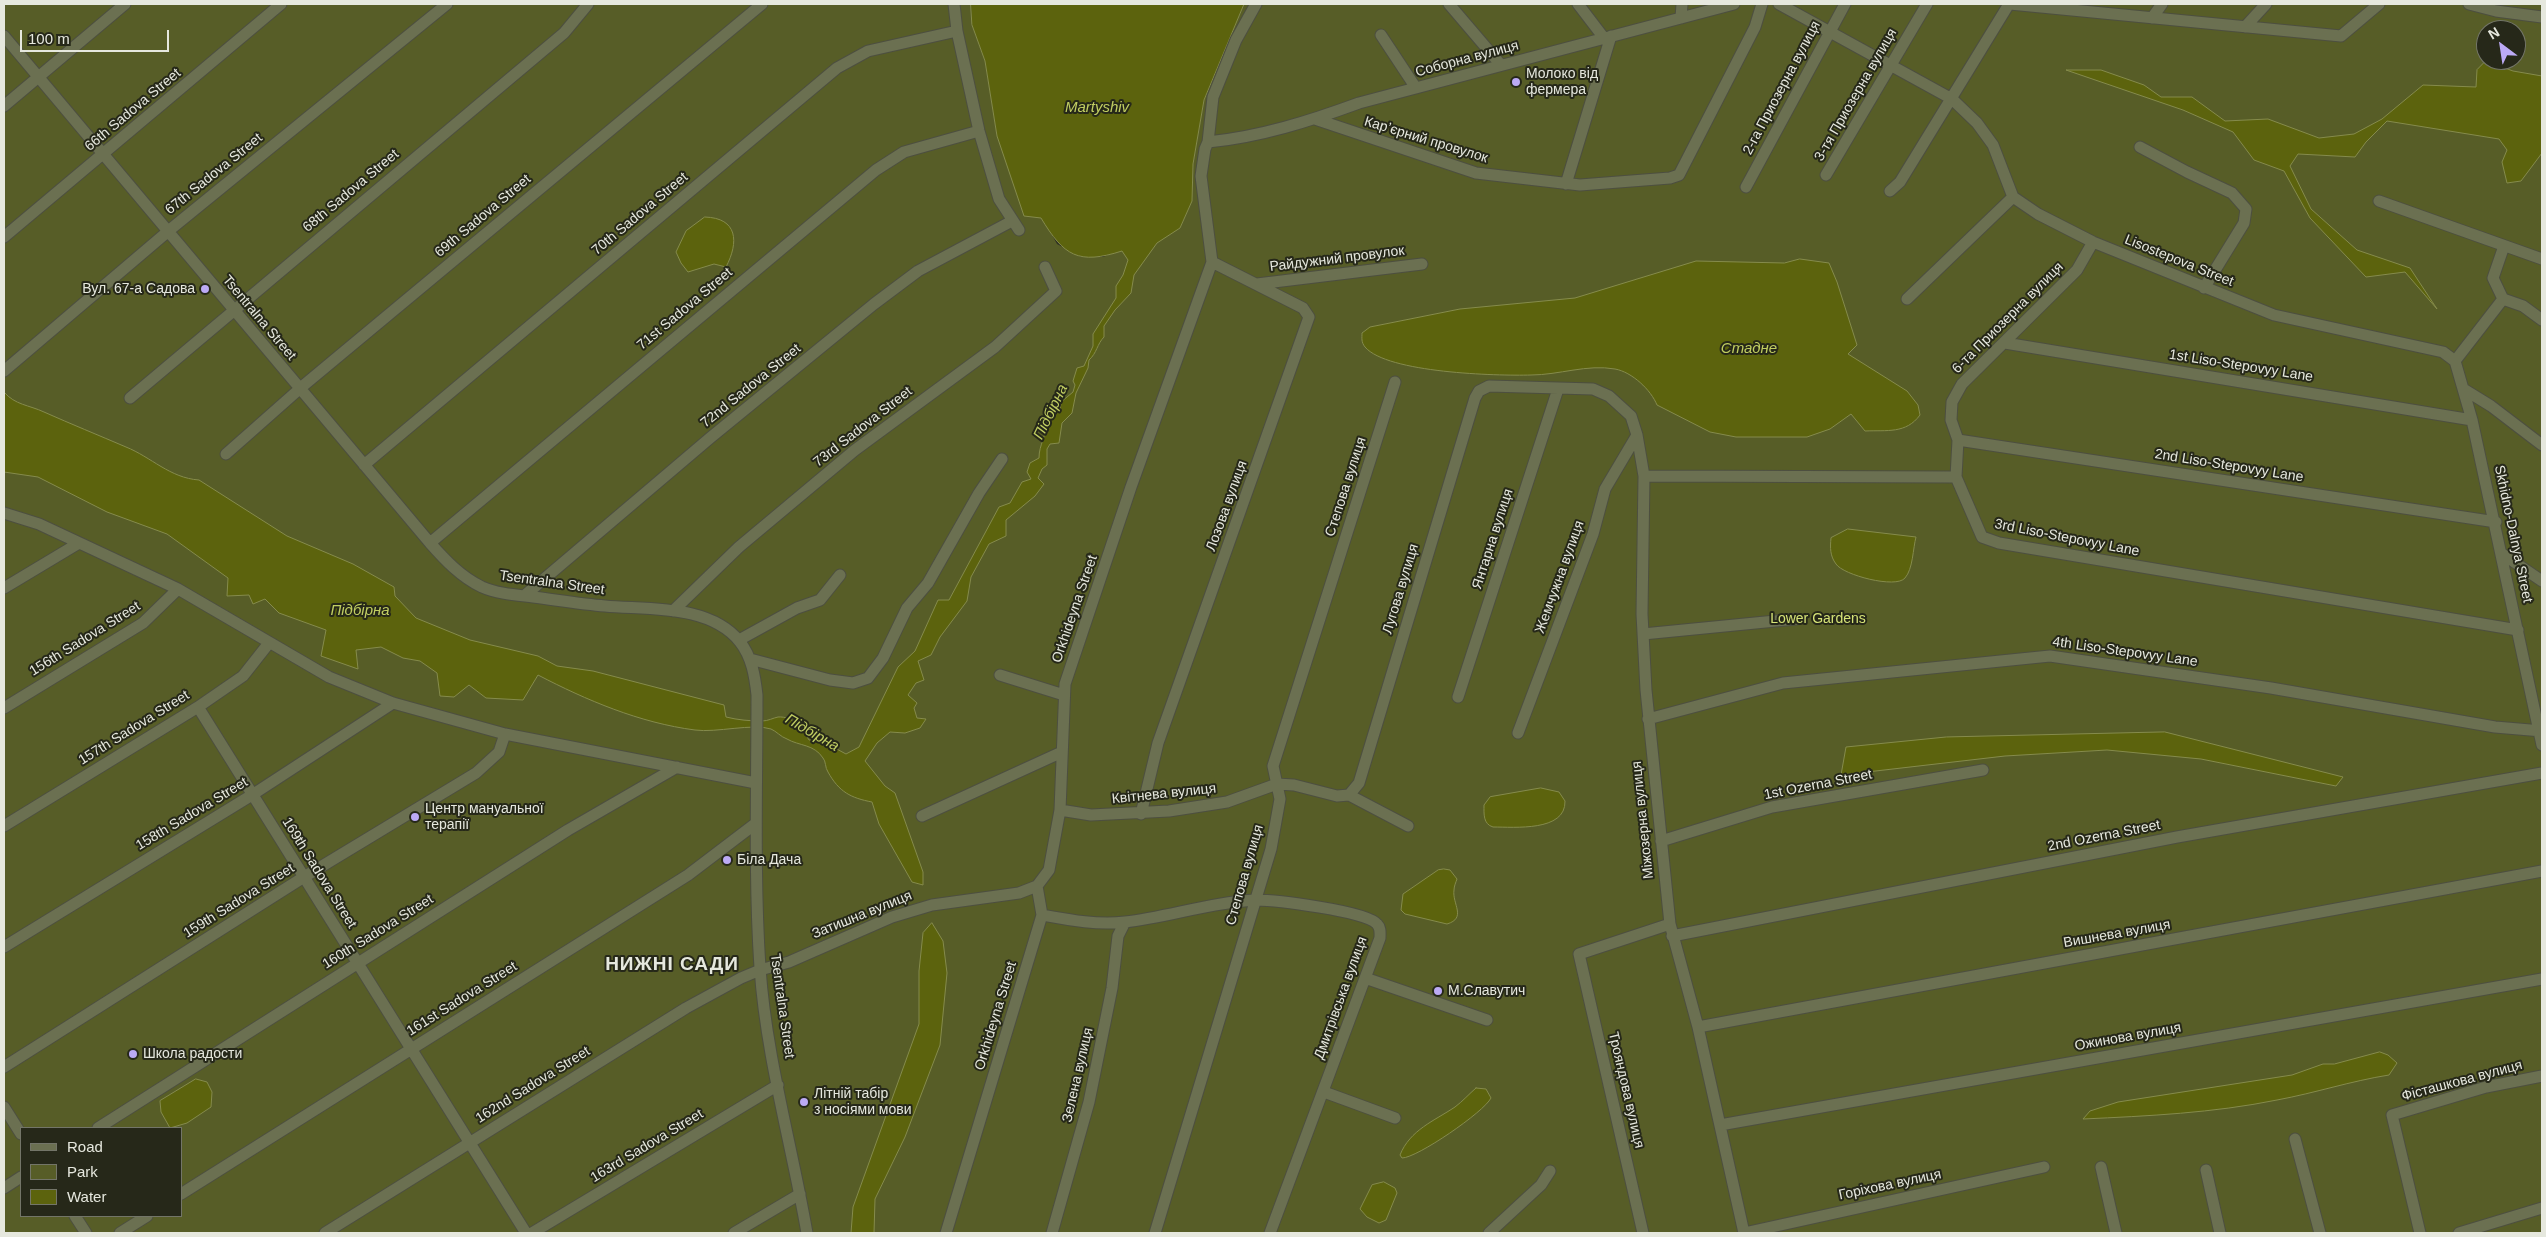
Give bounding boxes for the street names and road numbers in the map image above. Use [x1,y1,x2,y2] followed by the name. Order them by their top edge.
[1740,18,1824,158] street label: 2-га Приозерна вулиця
[1811,26,1901,164] street label: 3-тя Приозерна вулиця
[1413,37,1521,81] street label: Соборна вулиця
[82,65,184,155] street label: 66th Sadova Street
[1362,113,1490,167] street label: Карʼєрний провулок
[162,130,266,218] street label: 67th Sadova Street
[300,146,402,236] street label: 68th Sadova Street
[589,169,691,259] street label: 70th Sadova Street
[432,171,534,261] street label: 69th Sadova Street
[2122,231,2236,291] street label: Lisostepova Street
[1269,242,1405,276] street label: Райдужний провулок
[1949,259,2067,377] street label: 6-та Приозерна вулиця
[634,264,736,354] street label: 71st Sadova Street
[219,272,299,364] street label: Tsentralna Street
[698,341,804,431] street label: 72nd Sadova Street
[2168,346,2314,386] street label: 1st Liso-Stepovyy Lane
[810,383,916,471] street label: 73rd Sadova Street
[1322,435,1370,539] street label: Степова вулиця
[2154,446,2304,486] street label: 2nd Liso-Stepovyy Lane
[1203,458,1251,554] street label: Лозова вулиця
[2490,464,2536,604] street label: Skhidno-Dalnya Street
[1469,487,1517,591] street label: Янтарна вулиця
[1993,516,2141,560] street label: 3rd Liso-Stepovyy Lane
[1532,518,1588,636] street label: Жемчужна вулиця
[1379,542,1423,636] street label: Лугова вулиця
[1049,553,1101,665] street label: Orkhideyna Street
[498,567,606,599] street label: Tsentralna Street
[26,598,144,680] street label: 156th Sadova Street
[2051,634,2199,670] street label: 4th Liso-Stepovyy Lane
[75,687,193,769] street label: 157th Sadova Street
[1628,760,1658,880] street label: Міжозерна вулиця
[1763,766,1873,804] street label: 1st Ozerna Street
[133,774,251,854] street label: 158th Sadova Street
[1111,780,1217,808] street label: Квітнева вулиця
[278,814,360,932] street label: 169th Sadova Street
[2046,817,2162,855] street label: 2nd Ozerna Street
[1223,823,1267,927] street label: Степова вулиця
[180,860,298,942] street label: 159th Sadova Street
[810,887,914,943] street label: Затишна вулиця
[319,891,437,973] street label: 160th Sadova Street
[2062,916,2172,952] street label: Вишнева вулиця
[1311,934,1371,1062] street label: Дмитрівська вулиця
[766,952,798,1060] street label: Tsentralna Street
[404,958,520,1040] street label: 161st Sadova Street
[971,960,1021,1072] street label: Orkhideyna Street
[2073,1019,2183,1055] street label: Ожинова вулиця
[1059,1026,1097,1124] street label: Зелена вулиця
[1604,1030,1648,1150] street label: Трояндова вулиця
[473,1043,593,1127] street label: 162nd Sadova Street
[2400,1057,2524,1105] street label: Фісташкова вулиця
[588,1106,706,1186] street label: 163rd Sadova Street
[1837,1166,1943,1204] street label: Горіхова вулиця

